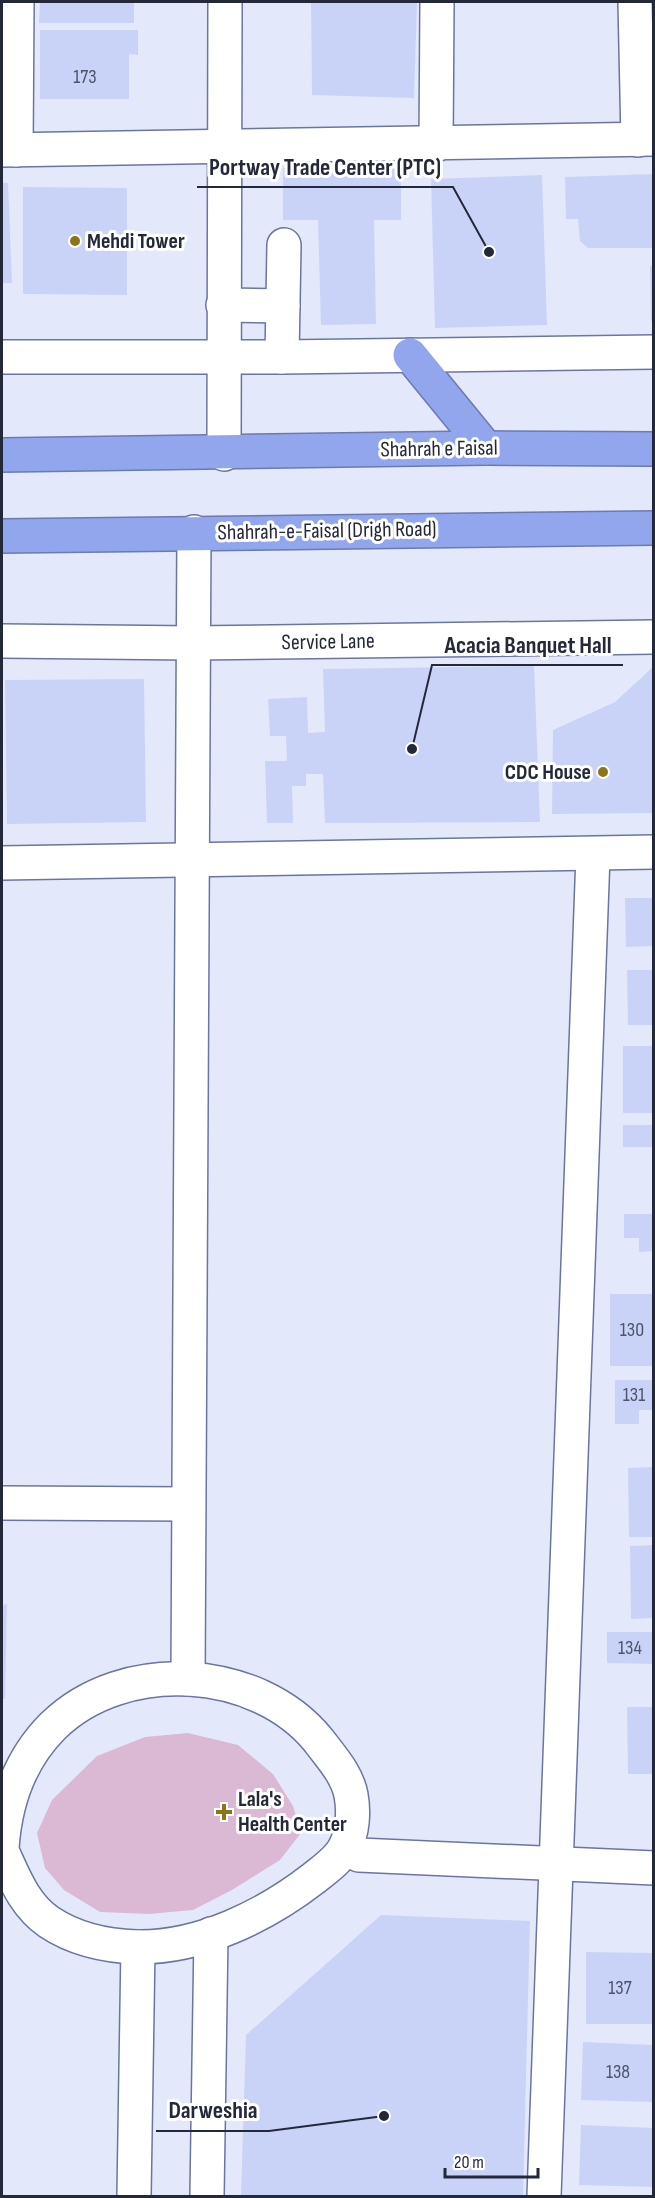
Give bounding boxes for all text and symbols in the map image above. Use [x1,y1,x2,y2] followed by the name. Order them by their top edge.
[73,65,97,89] house number: 173
[197,145,453,187] callout: Portway Trade Center (PTC)
[209,153,441,182] text: Portway Trade Center (PTC)
[87,228,185,255] place label: Mehdi Tower
[68,234,82,248] marker: Mehdi Tower
[380,434,498,464] street label: Shahrah e Faisal
[217,516,437,546] street label: Shahrah-e-Faisal (Drigh Road)
[432,623,623,665] callout: Acacia Banquet Hall
[281,628,375,656] street label: Service Lane
[443,631,612,660] text: Acacia Banquet Hall
[505,759,591,786] place label: CDC House
[596,765,610,779] marker: CDC House
[620,1318,644,1342] house number: 130
[623,1383,645,1407] house number: 131
[618,1636,642,1660] house number: 134
[238,1786,347,1838] place label: Lala's Health Center
[215,1803,233,1821] marker: Lala's Health Center
[608,1976,632,2000] house number: 137
[606,2060,630,2084] house number: 138
[156,2089,269,2131] callout: Darweshia
[168,2096,258,2125] text: Darweshia
[445,2141,538,2179] scale bar
[454,2152,484,2173] text: 20 m

